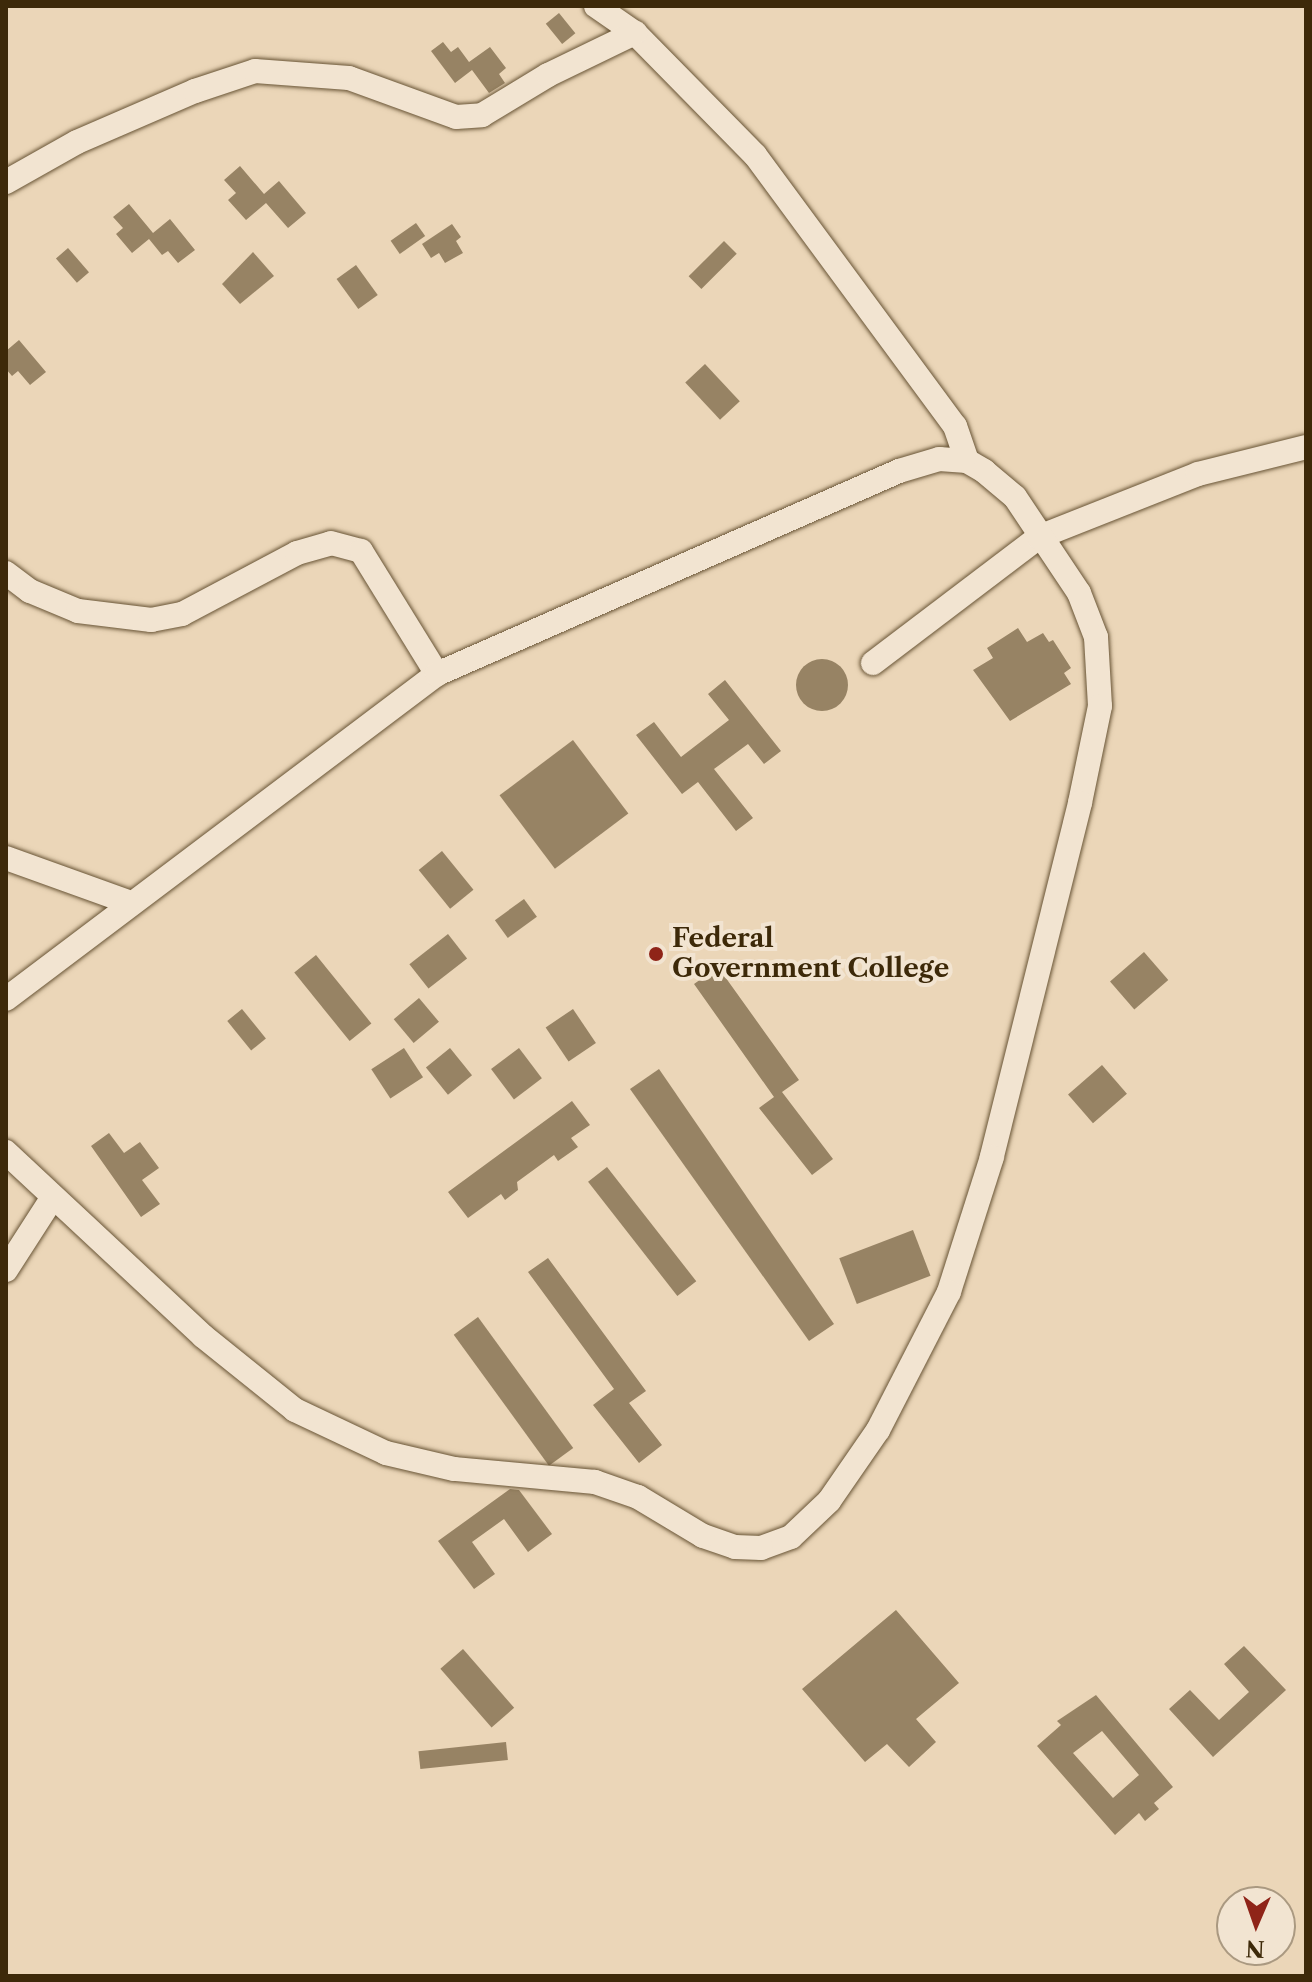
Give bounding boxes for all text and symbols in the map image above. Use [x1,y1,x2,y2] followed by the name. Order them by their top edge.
[672,923,949,984] place label: Federal Government College
[647,945,665,963] marker: Federal Government College
[1216,1886,1296,1966] north arrow
[1245,1935,1265,1962] text: N

